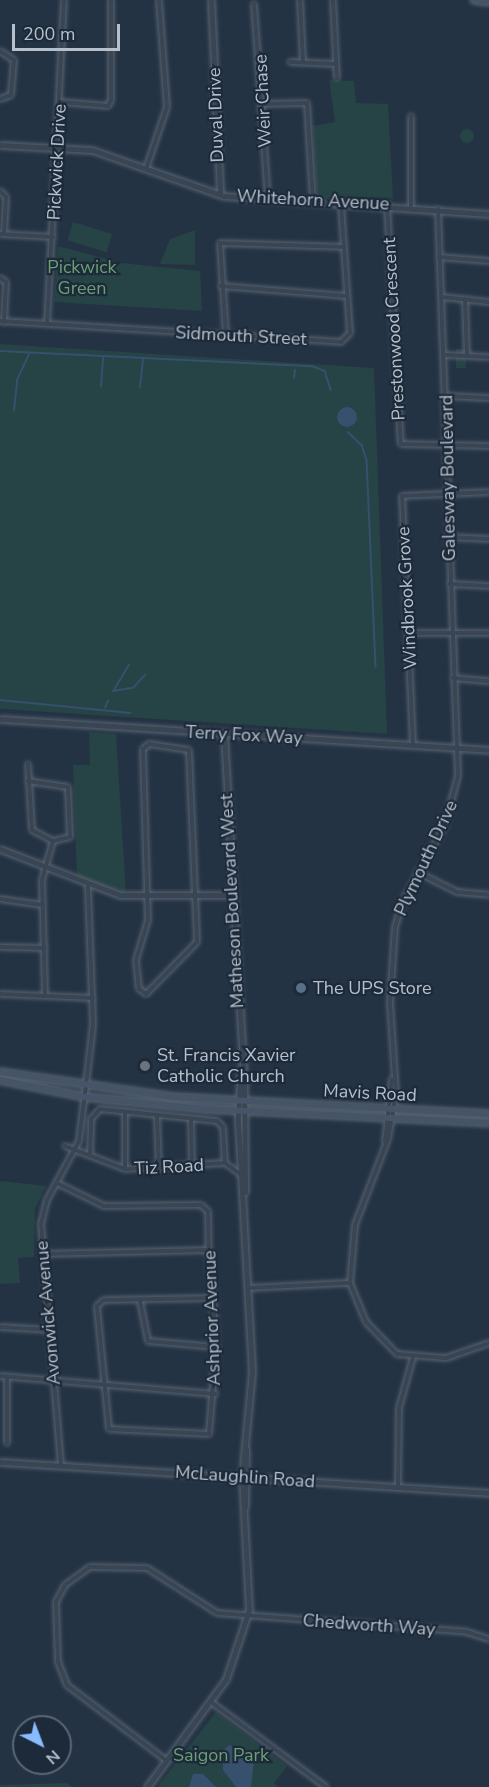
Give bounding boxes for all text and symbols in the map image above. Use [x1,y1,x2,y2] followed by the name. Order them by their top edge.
[15,12,123,50] scale bar
[23,22,75,46] text: 200 m
[250,54,276,148] street label: Weir Chase
[204,67,228,163] street label: Duval Drive
[43,103,71,221] street label: Pickwick Drive
[236,185,390,215] street label: Whitehorn Avenue
[378,237,410,421] street label: Prestonwood Crescent
[47,257,117,300] park label: Pickwick Green
[175,322,307,350] street label: Sidmouth Street
[436,395,460,561] street label: Galesway Boulevard
[392,526,422,670] street label: Windbrook Grove
[185,721,303,749] street label: Terry Fox Way
[216,793,248,1009] street label: Matheson Boulevard West
[390,797,462,919] street label: Plymouth Drive
[313,977,432,999] place label: The UPS Store
[294,981,308,995] marker: The UPS Store
[157,1045,296,1088] place label: St. Francis Xavier Catholic Church
[138,1059,152,1073] marker: St. Francis Xavier Catholic Church
[323,1080,417,1106] street label: Mavis Road
[134,1154,204,1180] street label: Tiz Road
[31,1240,65,1386] street label: Avonwick Avenue
[199,1250,225,1386] street label: Ashprior Avenue
[174,1461,316,1493] street label: McLaughlin Road
[302,1610,436,1640] street label: Chedworth Way
[12,1715,72,1775] north arrow
[173,1744,269,1766] park label: Saigon Park
[41,1745,65,1769] text: N

